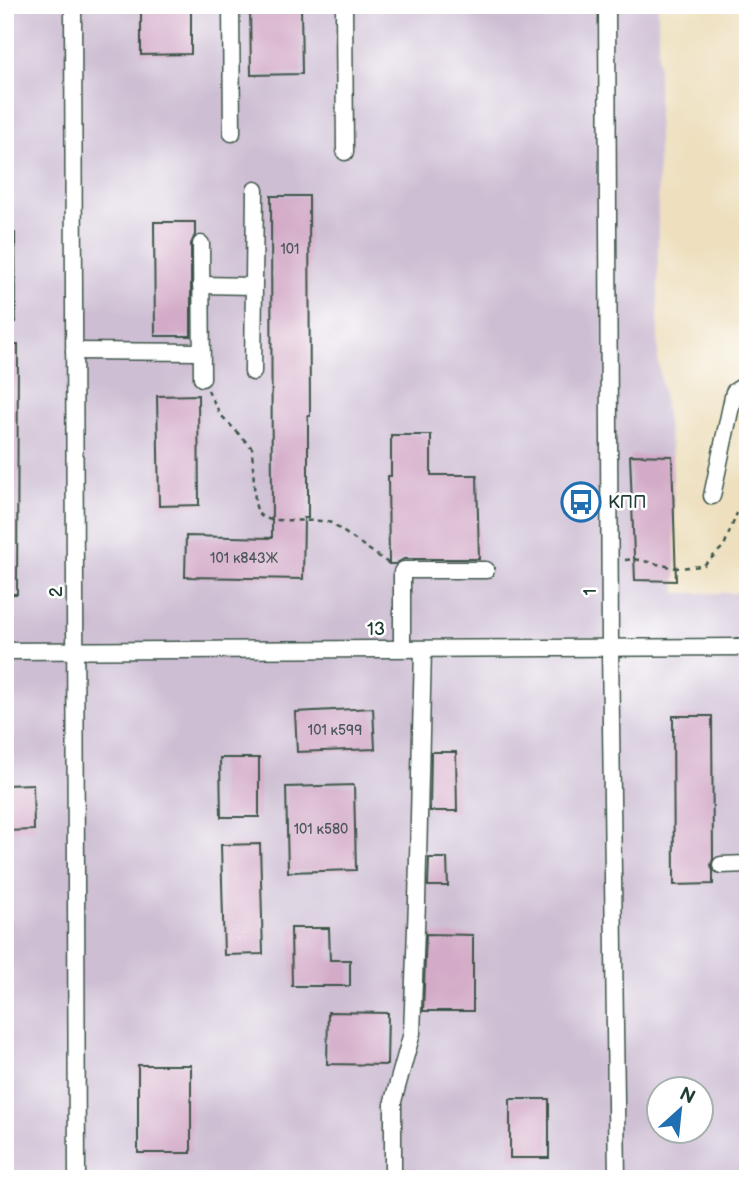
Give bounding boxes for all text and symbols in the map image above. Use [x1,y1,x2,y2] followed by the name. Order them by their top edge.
[280,241,300,258] house number: 101
[560,481,602,523] bus stop icon: КПП
[608,492,647,513] place label: КПП
[210,550,279,567] house number: 101 к843Ж
[46,586,67,597] street label: 2
[580,589,601,595] street label: 1
[367,619,385,640] street label: 13
[308,722,362,739] house number: 101 к599
[294,821,348,838] house number: 101 к580
[644,1076,714,1146] north arrow
[675,1083,699,1110] text: N

